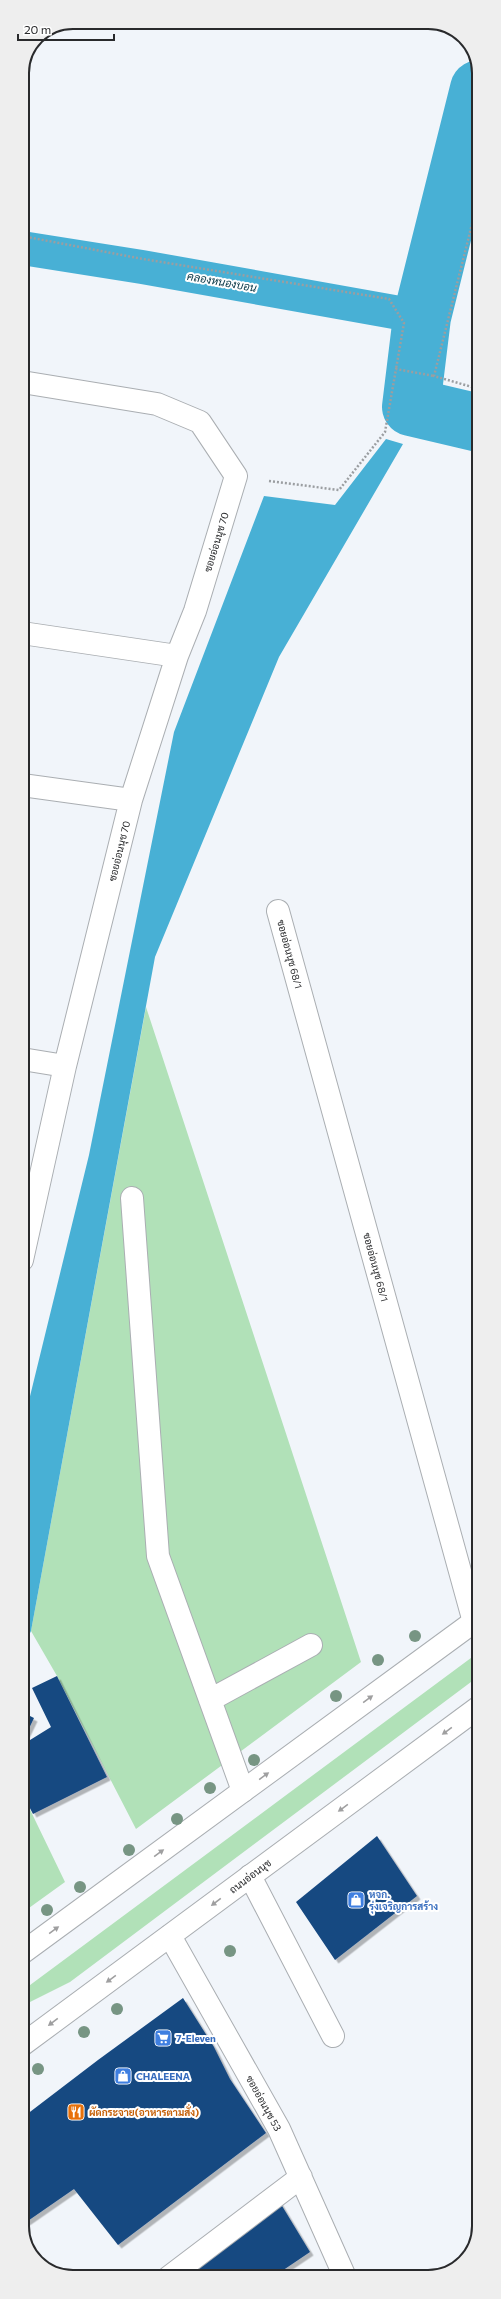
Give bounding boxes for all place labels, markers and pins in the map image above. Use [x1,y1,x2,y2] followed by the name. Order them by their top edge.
[369,1888,438,1914] place label: หจก. รุ่งเจริญการสร้าง
[346,1890,366,1910] shop icon: หจก. รุ่งเจริญการสร้าง
[153,2028,173,2048] supermarket icon: 7-Eleven
[176,2032,216,2044] place label: 7-Eleven
[113,2066,133,2086] shop icon: CHALEENA
[136,2070,190,2082] place label: CHALEENA
[66,2102,86,2122] restaurant icon: ผัดกระจาย(อาหารตามสั่ง)
[89,2104,199,2118] place label: ผัดกระจาย(อาหารตามสั่ง)

